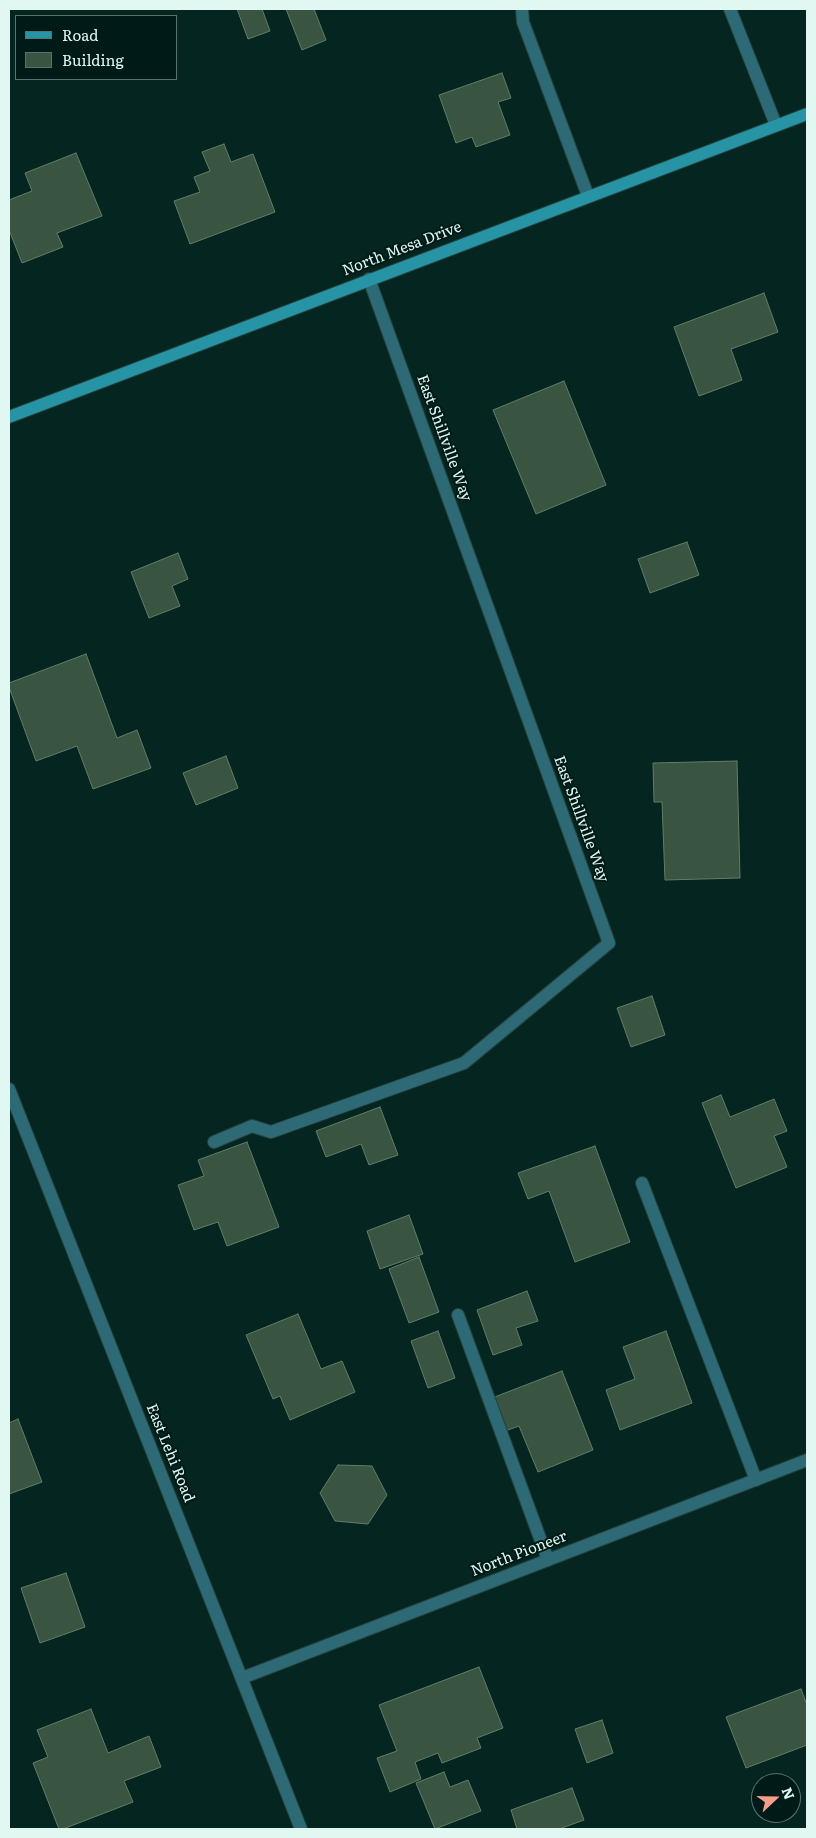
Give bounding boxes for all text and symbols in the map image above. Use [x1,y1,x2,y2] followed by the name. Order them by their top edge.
[15,15,178,80] legend
[62,23,98,46] text: Road
[62,48,124,71] text: Building
[340,218,464,280] street label: North Mesa Drive
[413,372,475,504] street label: East Shillville Way
[550,753,612,885] street label: East Shillville Way
[142,1401,198,1505] street label: East Lehi Road
[468,1527,570,1581] street label: North Pioneer
[751,1773,801,1823] north arrow
[778,1784,801,1802] text: N

